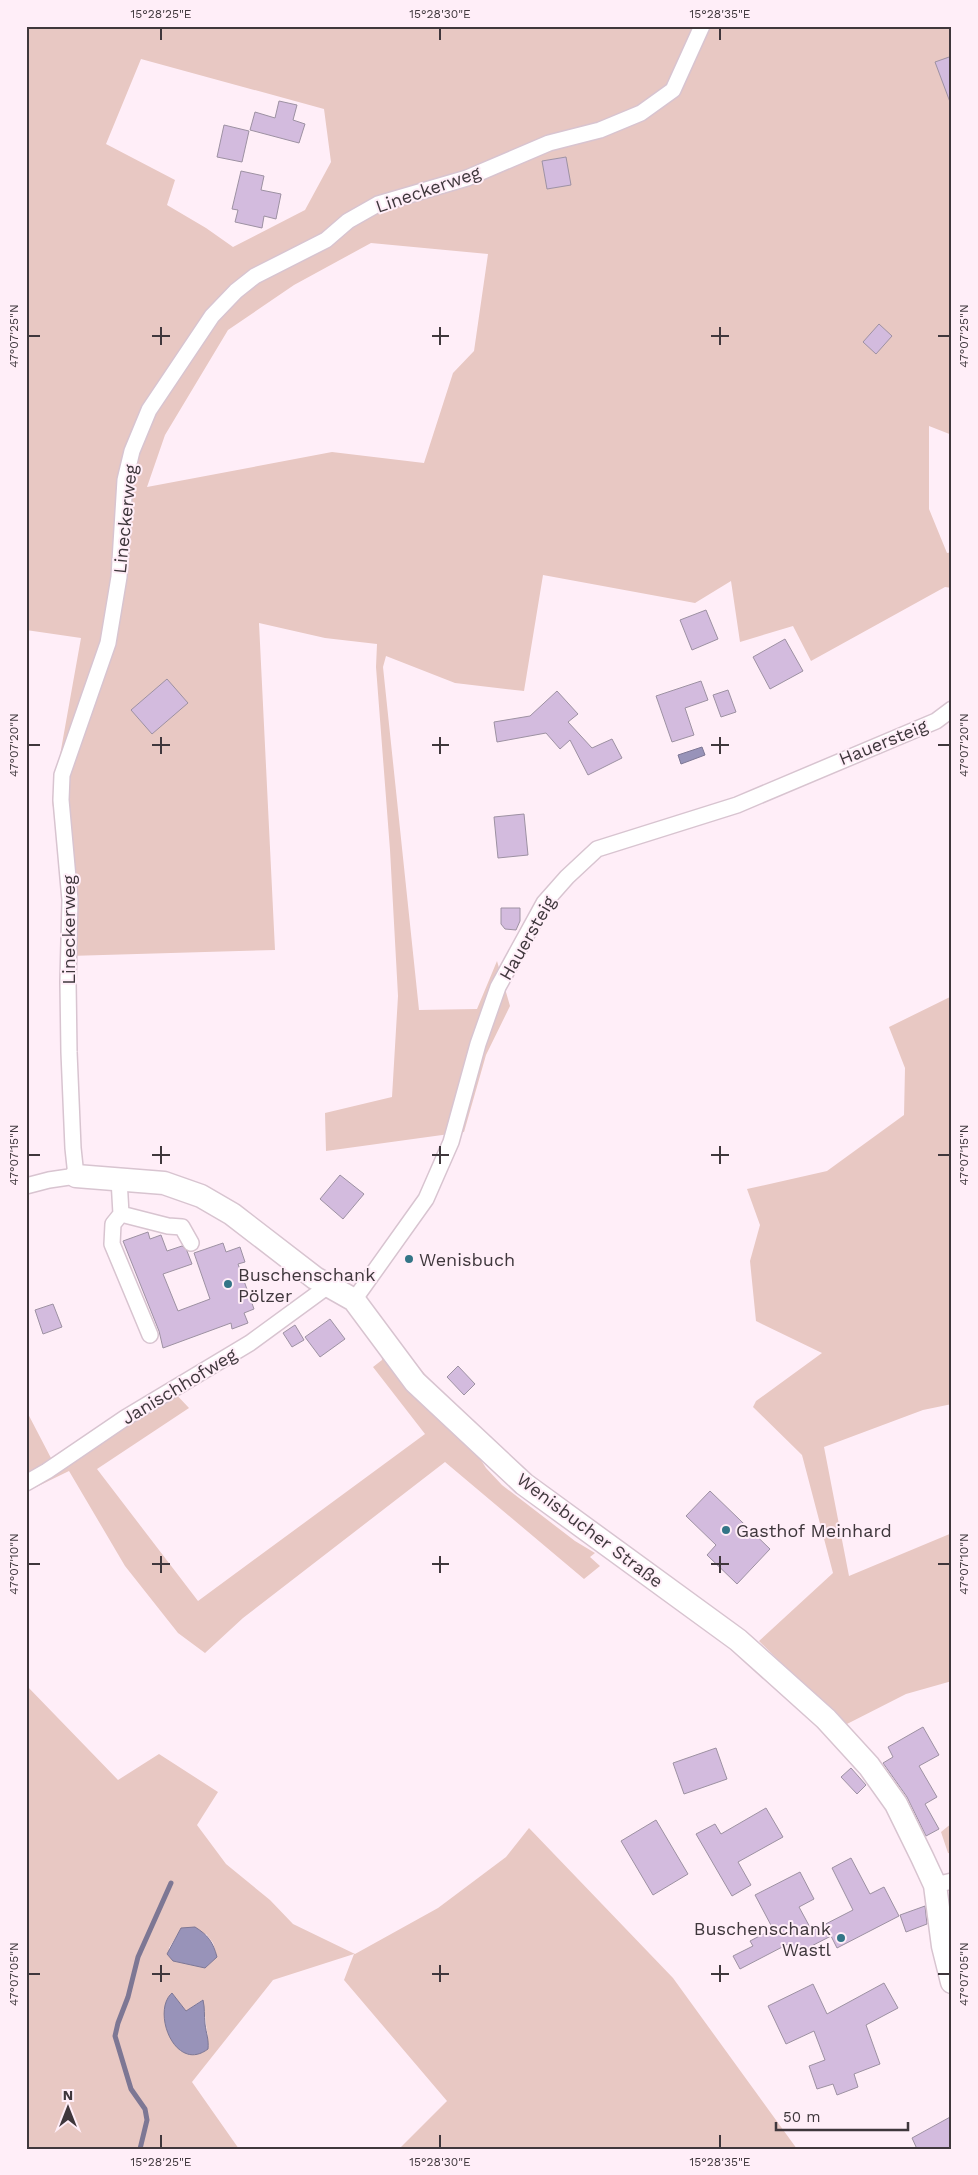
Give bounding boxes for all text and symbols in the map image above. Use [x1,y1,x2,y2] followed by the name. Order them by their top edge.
[131,7,192,21] text: 15°28'25"E
[409,7,471,21] text: 15°28'30"E
[690,7,751,21] text: 15°28'35"E
[373,161,484,217] street label: Lineckerweg
[7,304,21,368] text: 47°07'25"N
[957,304,971,368] text: 47°07'25"N
[109,463,141,575] street label: Lineckerweg
[7,713,21,777] text: 47°07'20"N
[957,713,971,777] text: 47°07'20"N
[836,715,931,769] street label: Hauersteig
[58,875,79,985] street label: Lineckerweg
[495,892,560,984] street label: Hauersteig
[7,1124,21,1186] text: 47°07'15"N
[957,1124,971,1186] text: 47°07'15"N
[419,1249,515,1270] place label: Wenisbuch
[403,1253,415,1265] marker: Wenisbuch
[238,1264,375,1306] place label: Buschenschank Pölzer
[222,1278,234,1290] marker: Buschenschank Pölzer
[118,1343,241,1429] street label: Janischhofweg
[513,1468,667,1592] street label: Wenisbucher Straße
[736,1520,892,1541] place label: Gasthof Meinhard
[720,1524,732,1536] marker: Gasthof Meinhard
[7,1533,21,1595] text: 47°07'10"N
[957,1533,971,1595] text: 47°07'10"N
[694,1918,831,1960] place label: Buschenschank Wastl
[835,1932,847,1944] marker: Buschenschank Wastl
[7,1942,21,2006] text: 47°07'05"N
[957,1942,971,2006] text: 47°07'05"N
[42,2082,92,2132] north arrow
[63,2087,73,2103] text: N
[776,2100,908,2132] scale bar
[783,2108,820,2126] text: 50 m
[131,2155,192,2169] text: 15°28'25"E
[409,2155,471,2169] text: 15°28'30"E
[690,2155,751,2169] text: 15°28'35"E

